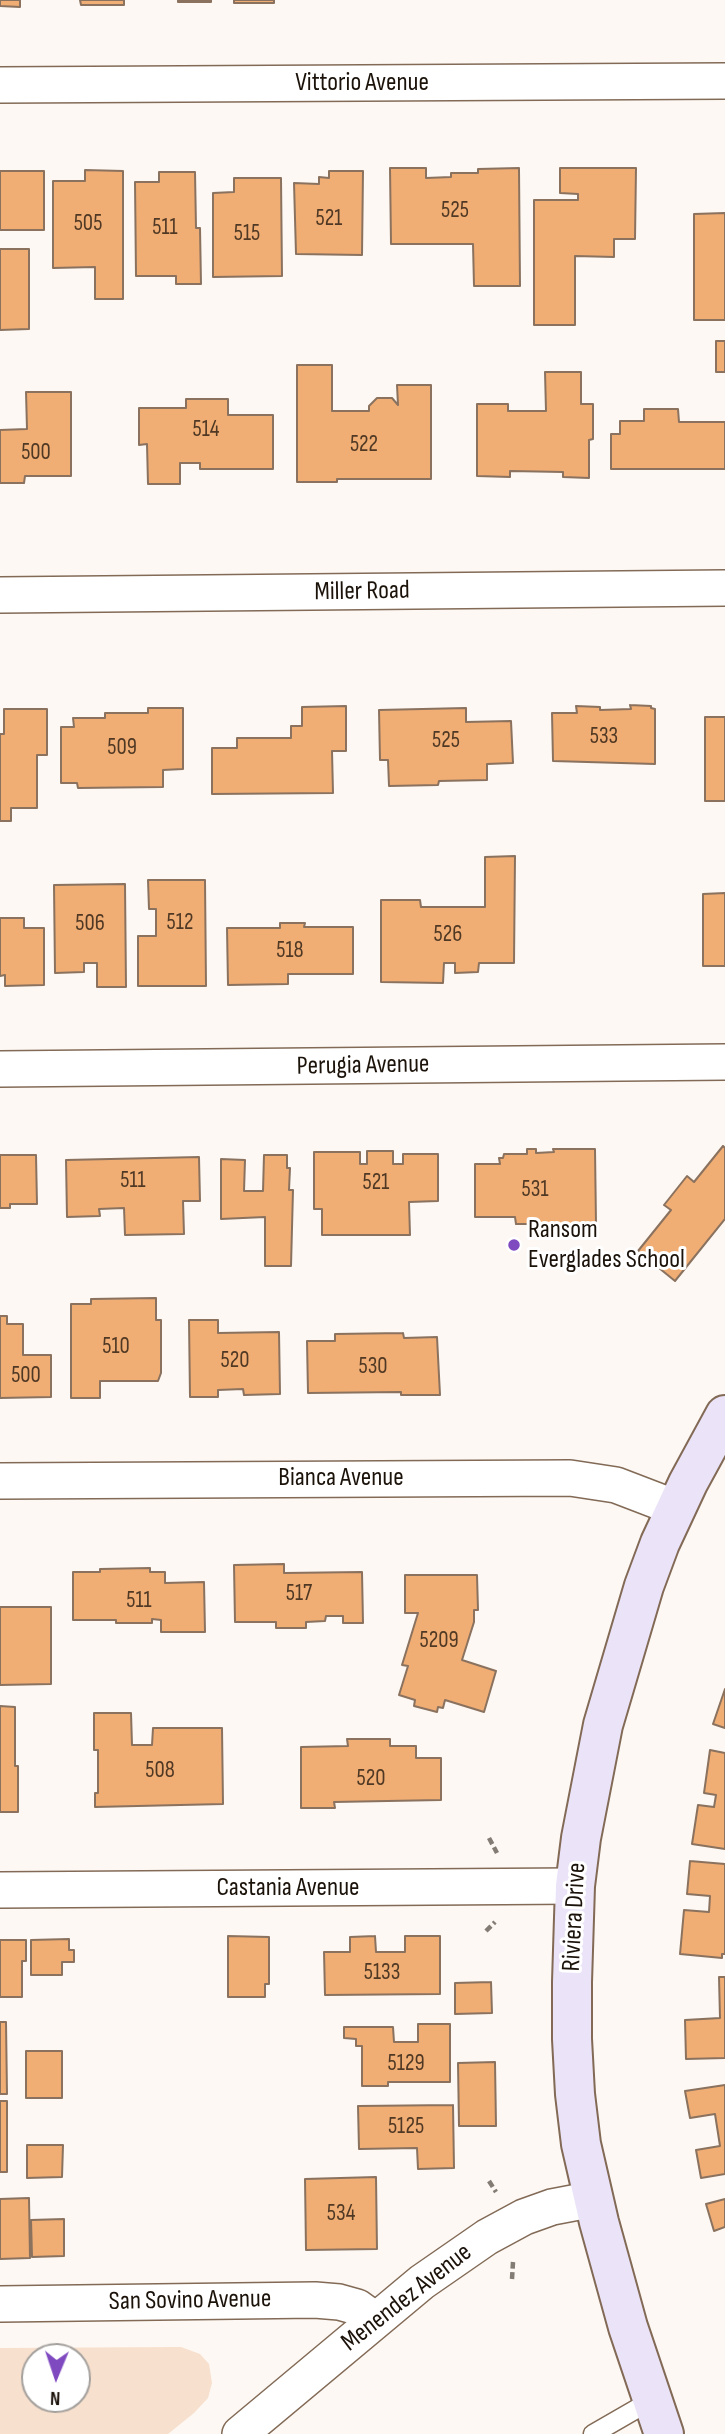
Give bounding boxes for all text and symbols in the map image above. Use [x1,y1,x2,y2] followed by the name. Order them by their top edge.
[295,67,429,99] street label: Vittorio Avenue
[441,197,469,225] house number: 525
[316,205,342,233] house number: 521
[74,210,102,238] house number: 505
[152,214,178,242] house number: 511
[234,220,260,248] house number: 515
[193,416,219,444] house number: 514
[350,431,378,459] house number: 522
[21,439,51,467] house number: 500
[314,576,410,608] street label: Miller Road
[590,723,618,751] house number: 533
[432,727,460,755] house number: 525
[107,734,137,762] house number: 509
[166,909,194,937] house number: 512
[75,910,105,938] house number: 506
[434,921,462,949] house number: 526
[276,937,304,965] house number: 518
[296,1049,430,1083] street label: Perugia Avenue
[120,1167,146,1195] house number: 511
[363,1169,389,1197] house number: 521
[522,1176,548,1204] house number: 531
[528,1214,685,1276] place label: Ransom Everglades School
[506,1237,522,1253] marker: Ransom Everglades School
[102,1333,130,1361] house number: 510
[221,1347,249,1375] house number: 520
[358,1353,388,1381] house number: 530
[11,1362,41,1390] house number: 500
[278,1462,404,1494] street label: Bianca Avenue
[286,1580,312,1608] house number: 517
[126,1587,152,1615] house number: 511
[419,1627,459,1655] house number: 5209
[145,1757,175,1785] house number: 508
[357,1765,385,1793] house number: 520
[557,1862,593,1972] street label: Riviera Drive
[217,1872,359,1904] street label: Castania Avenue
[364,1959,400,1987] house number: 5133
[387,2050,425,2078] house number: 5129
[388,2113,424,2141] house number: 5125
[327,2200,355,2228] house number: 534
[336,2237,478,2359] street label: Menendez Avenue
[108,2284,272,2318] street label: San Sovino Avenue
[21,2343,91,2413] north arrow
[50,2386,61,2409] text: N

